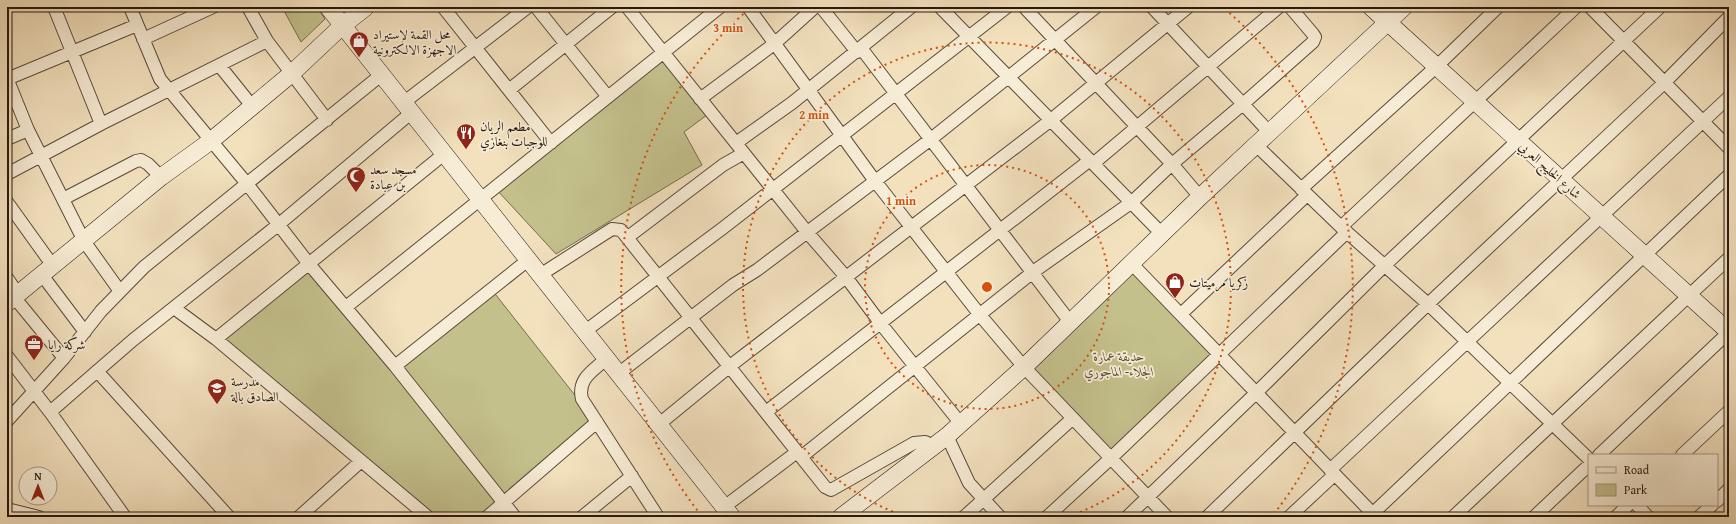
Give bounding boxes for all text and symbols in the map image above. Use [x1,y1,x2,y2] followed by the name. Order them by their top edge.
[713,19,743,36] text: 3 min
[373,25,457,59] place label: محل القمة لإستيراد الاجهزة الالكترونية
[348,30,370,58] shop icon: محل القمة لإستيراد الاجهزة الالكترونية
[799,106,829,123] text: 2 min
[480,117,548,152] place label: مطعم الريان للوجبات بنغازي
[455,122,477,150] restaurant icon: مطعم الريان للوجبات بنغازي
[1513,137,1585,205] street label: شارع الخليج العربي
[370,160,417,194] place label: مسجد سعد بن عبادة
[345,165,367,193] mosque icon: مسجد سعد بن عبادة
[886,192,916,209] text: 1 min
[1164,271,1186,299] shop icon: زكريا مرميتات
[1189,273,1248,292] place label: زكريا مرميتات
[980,280,994,294] centre of rings
[23,333,45,361] office icon: شركة رايا
[48,335,85,354] place label: شركة رايا
[1084,347,1154,382] park label: حديقة عمارة الجلاء- الماجوري
[230,372,279,406] place label: مدرسة الصادق بالة
[206,377,228,405] school or university icon: مدرسة الصادق بالة
[1588,454,1718,506] legend
[1624,461,1650,478] text: Road
[18,466,58,506] north arrow
[34,468,42,484] text: N
[1624,481,1648,498] text: Park

